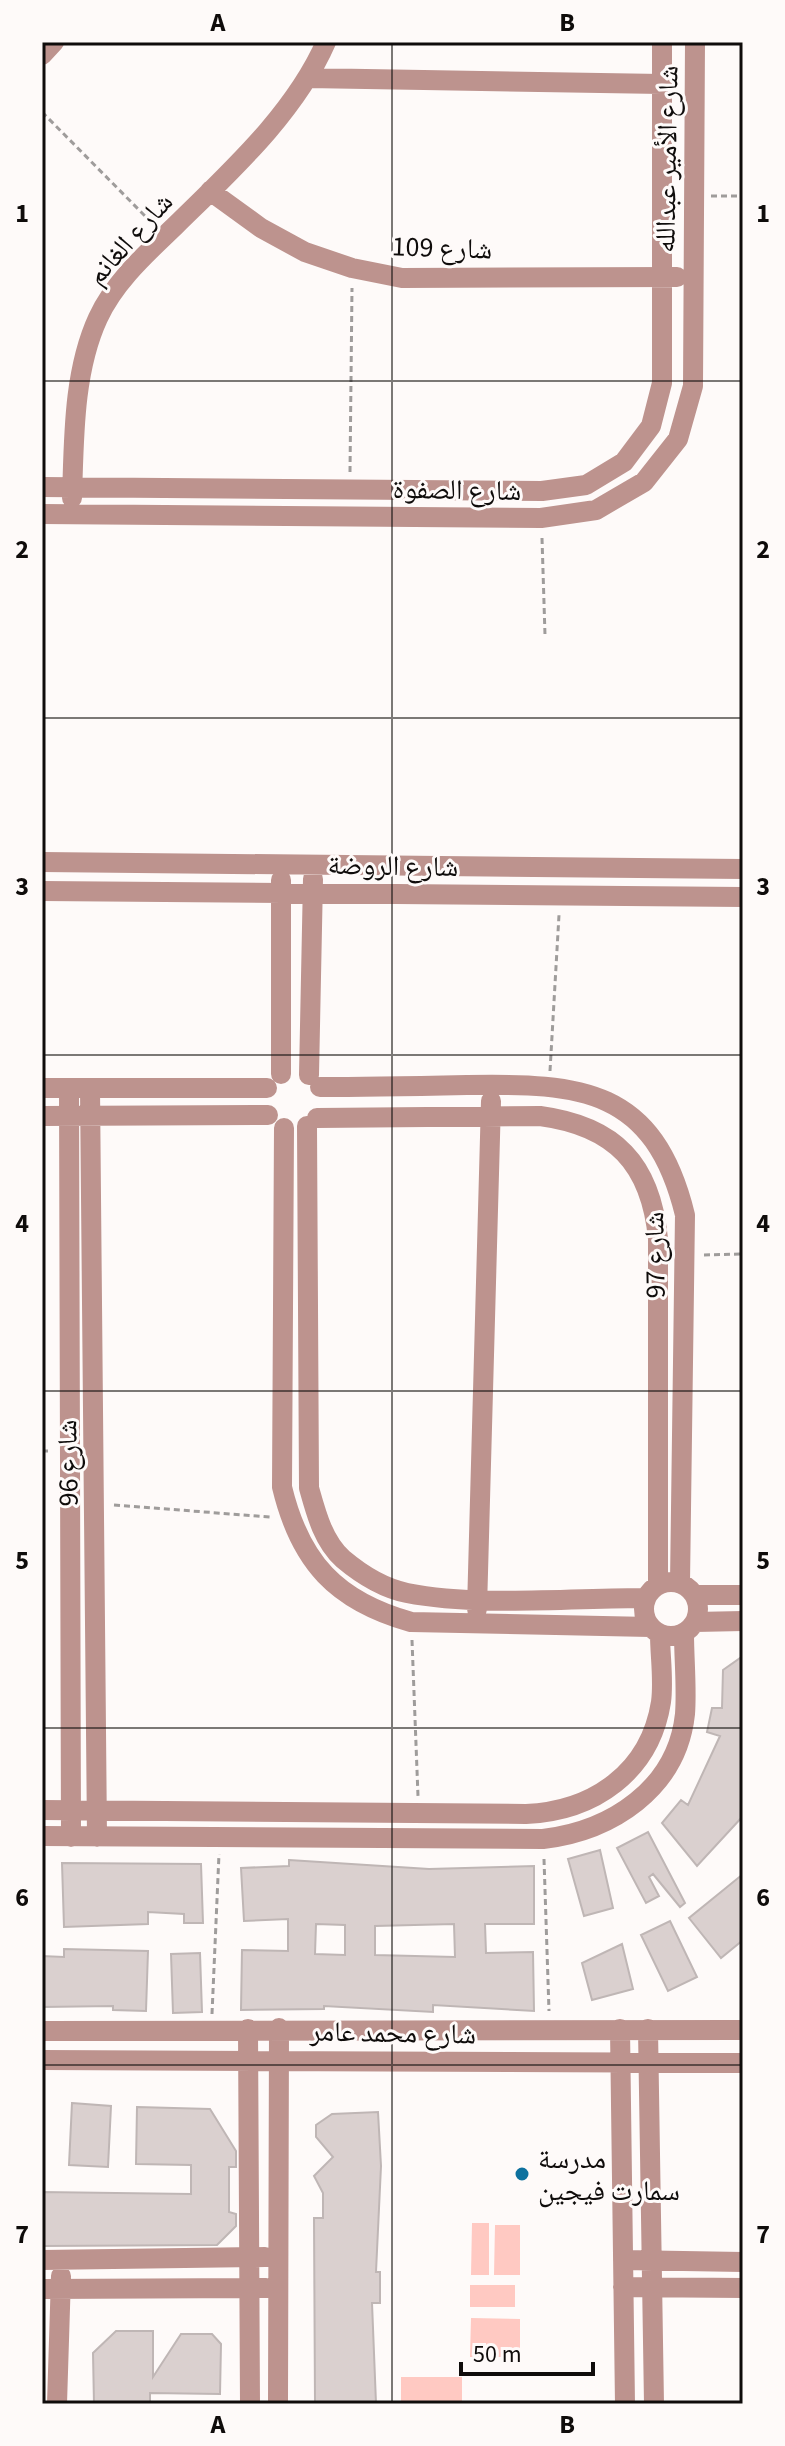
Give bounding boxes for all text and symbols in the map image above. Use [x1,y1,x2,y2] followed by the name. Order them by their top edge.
[210,4,227,41] text: A
[559,4,575,41] text: B
[645,65,689,253] street label: شارع الأمير عبدالله
[77,183,182,294] street label: شارع الغانم
[15,195,29,232] text: 1
[756,195,770,232] text: 1
[391,226,493,270] street label: شارع 109
[392,469,522,511] street label: شارع الصفوة
[15,531,29,568] text: 2
[756,531,770,568] text: 2
[327,845,459,887] street label: شارع الروضة
[15,868,29,905] text: 3
[756,868,770,905] text: 3
[15,1205,29,1242] text: 4
[756,1205,770,1242] text: 4
[634,1211,676,1299] street label: شارع 97
[47,1419,89,1507] street label: شارع 96
[15,1542,29,1579] text: 5
[756,1542,770,1579] text: 5
[15,1879,29,1916] text: 6
[756,1879,770,1916] text: 6
[309,2012,476,2054] street label: شارع محمد عامر
[538,2139,680,2211] place label: مدرسة سمارت فيجين
[513,2165,531,2183] marker: مدرسة سمارت فيجين
[15,2216,29,2253] text: 7
[756,2216,770,2253] text: 7
[461,2326,593,2376] scale bar
[473,2337,522,2372] text: 50 m
[210,2406,227,2443] text: A
[559,2406,575,2443] text: B

